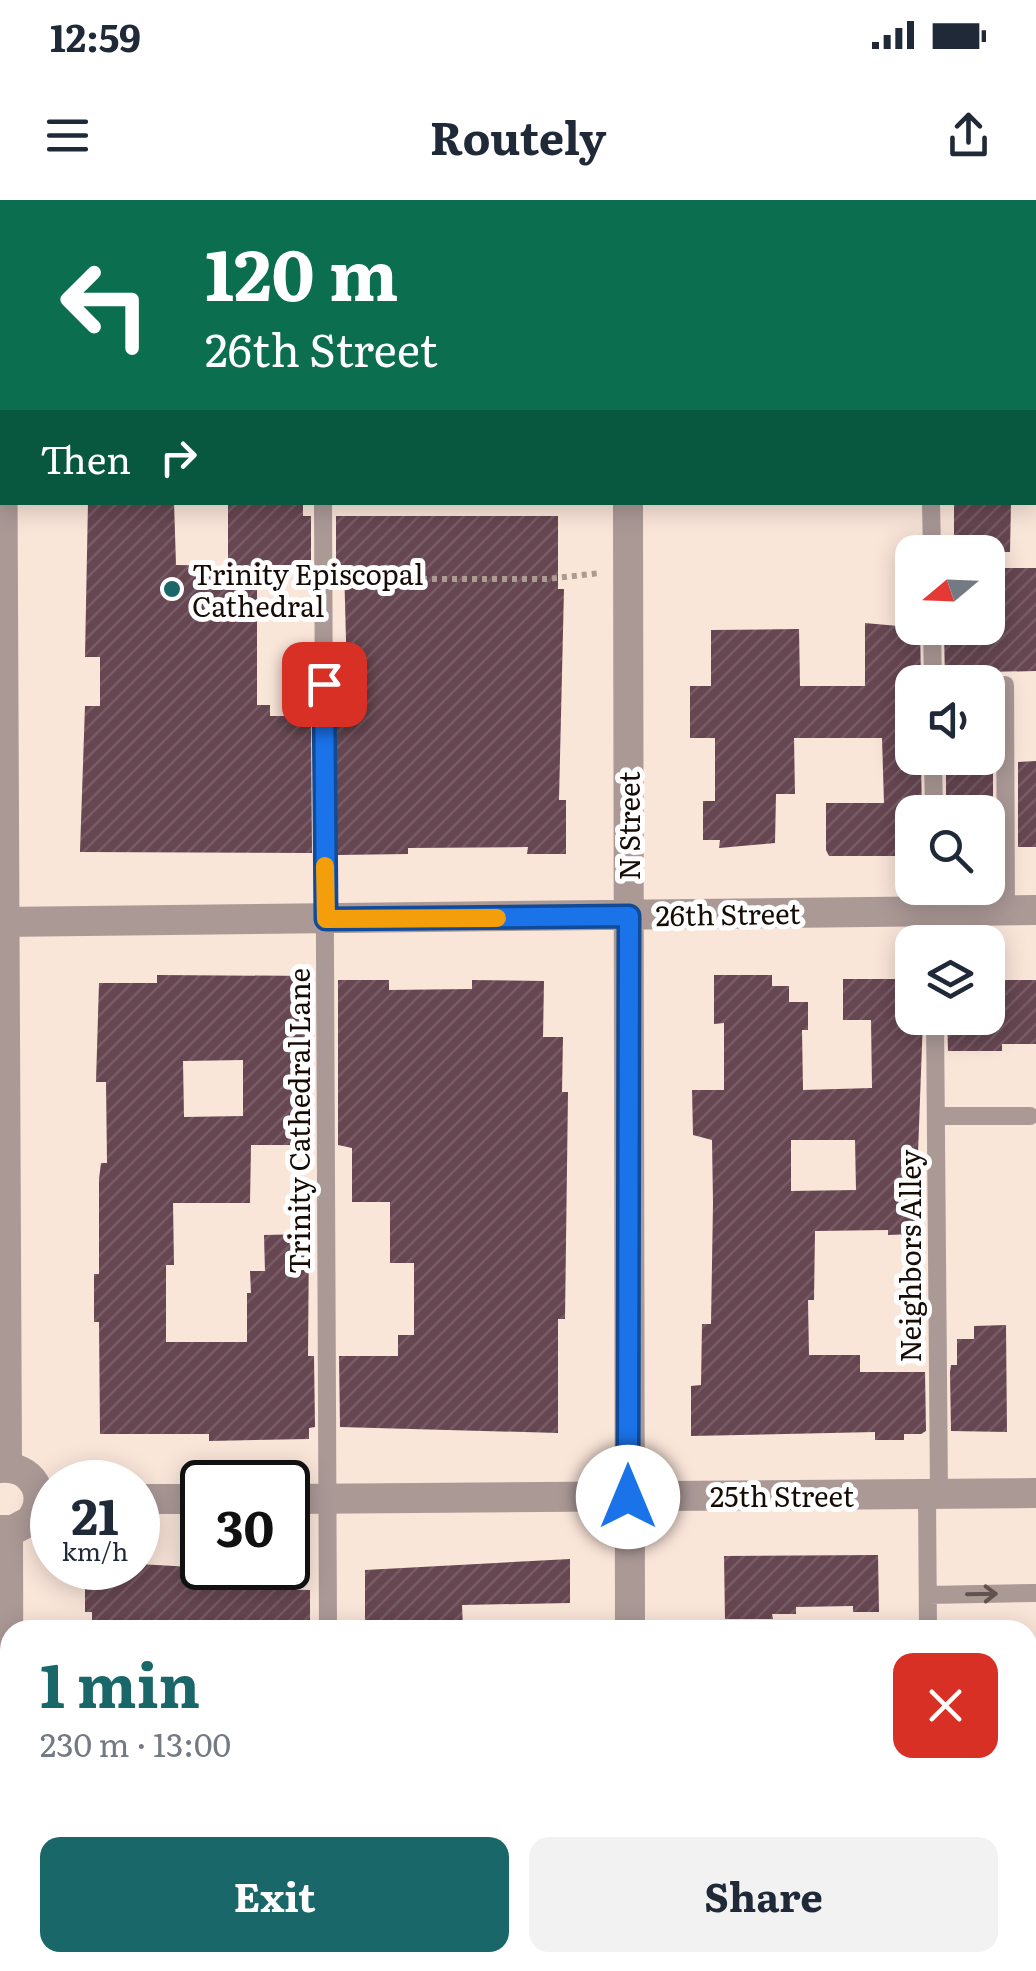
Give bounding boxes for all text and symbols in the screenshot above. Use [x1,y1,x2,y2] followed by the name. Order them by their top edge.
[50,7,141,64] text: 12:59
[430,102,606,169] text: Routely
[40,108,95,163] icon: menu
[941,108,996,163] icon: share
[205,219,398,323] text: 120 m
[40,240,170,370] icon: left
[205,314,438,381] text: 26th Street
[40,429,131,486] text: Then
[151,430,206,485] icon: right
[895,535,1005,645] north arrow
[895,535,1005,1035] map controls
[192,552,423,626] place label: Trinity Episcopal Cathedral
[161,578,183,600] marker: Trinity Episcopal Cathedral
[282,642,367,727] pin
[297,657,352,712] icon: arrive
[895,665,1005,775] button: sound
[607,771,649,881] street label: N Street
[895,795,1005,905] button: search
[655,891,801,935] street label: 26th Street
[895,925,1005,1035] button: layers
[277,968,319,1274] street label: Trinity Cathedral Lane
[888,1149,930,1362] street label: Neighbors Alley
[576,1445,680,1549] position arrow
[180,1460,310,1590] speed limit sign: 30
[710,1474,855,1516] street label: 25th Street
[71,1476,119,1550] text: 21
[62,1532,128,1569] text: km/h
[964,1584,997,1604] one-way arrow
[40,1637,200,1726] text: 1 min
[893,1653,998,1758] button: close
[40,1719,231,1767] text: 230 m · 13:00
[40,1837,509,1952] button: Exit
[529,1837,998,1952] button: Share

